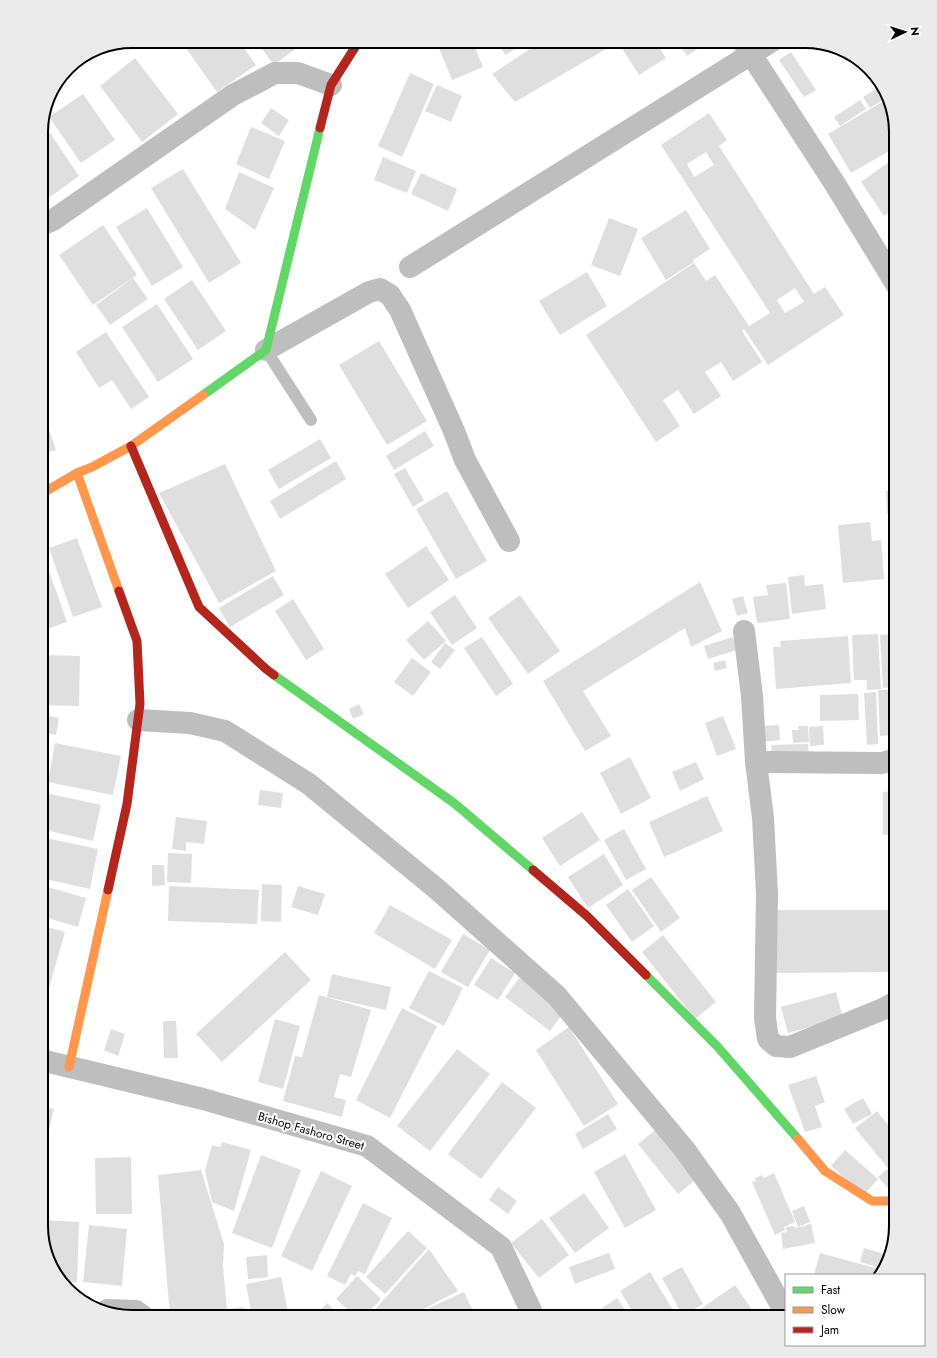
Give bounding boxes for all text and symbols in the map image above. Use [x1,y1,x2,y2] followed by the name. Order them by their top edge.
[885,12,925,52] north arrow
[907,26,923,36] text: N
[256,1107,366,1155] street label: Bishop Fashoro Street
[785,1274,925,1346] legend
[821,1281,840,1299] text: Fast
[821,1301,846,1319] text: Slow
[819,1321,839,1339] text: Jam

